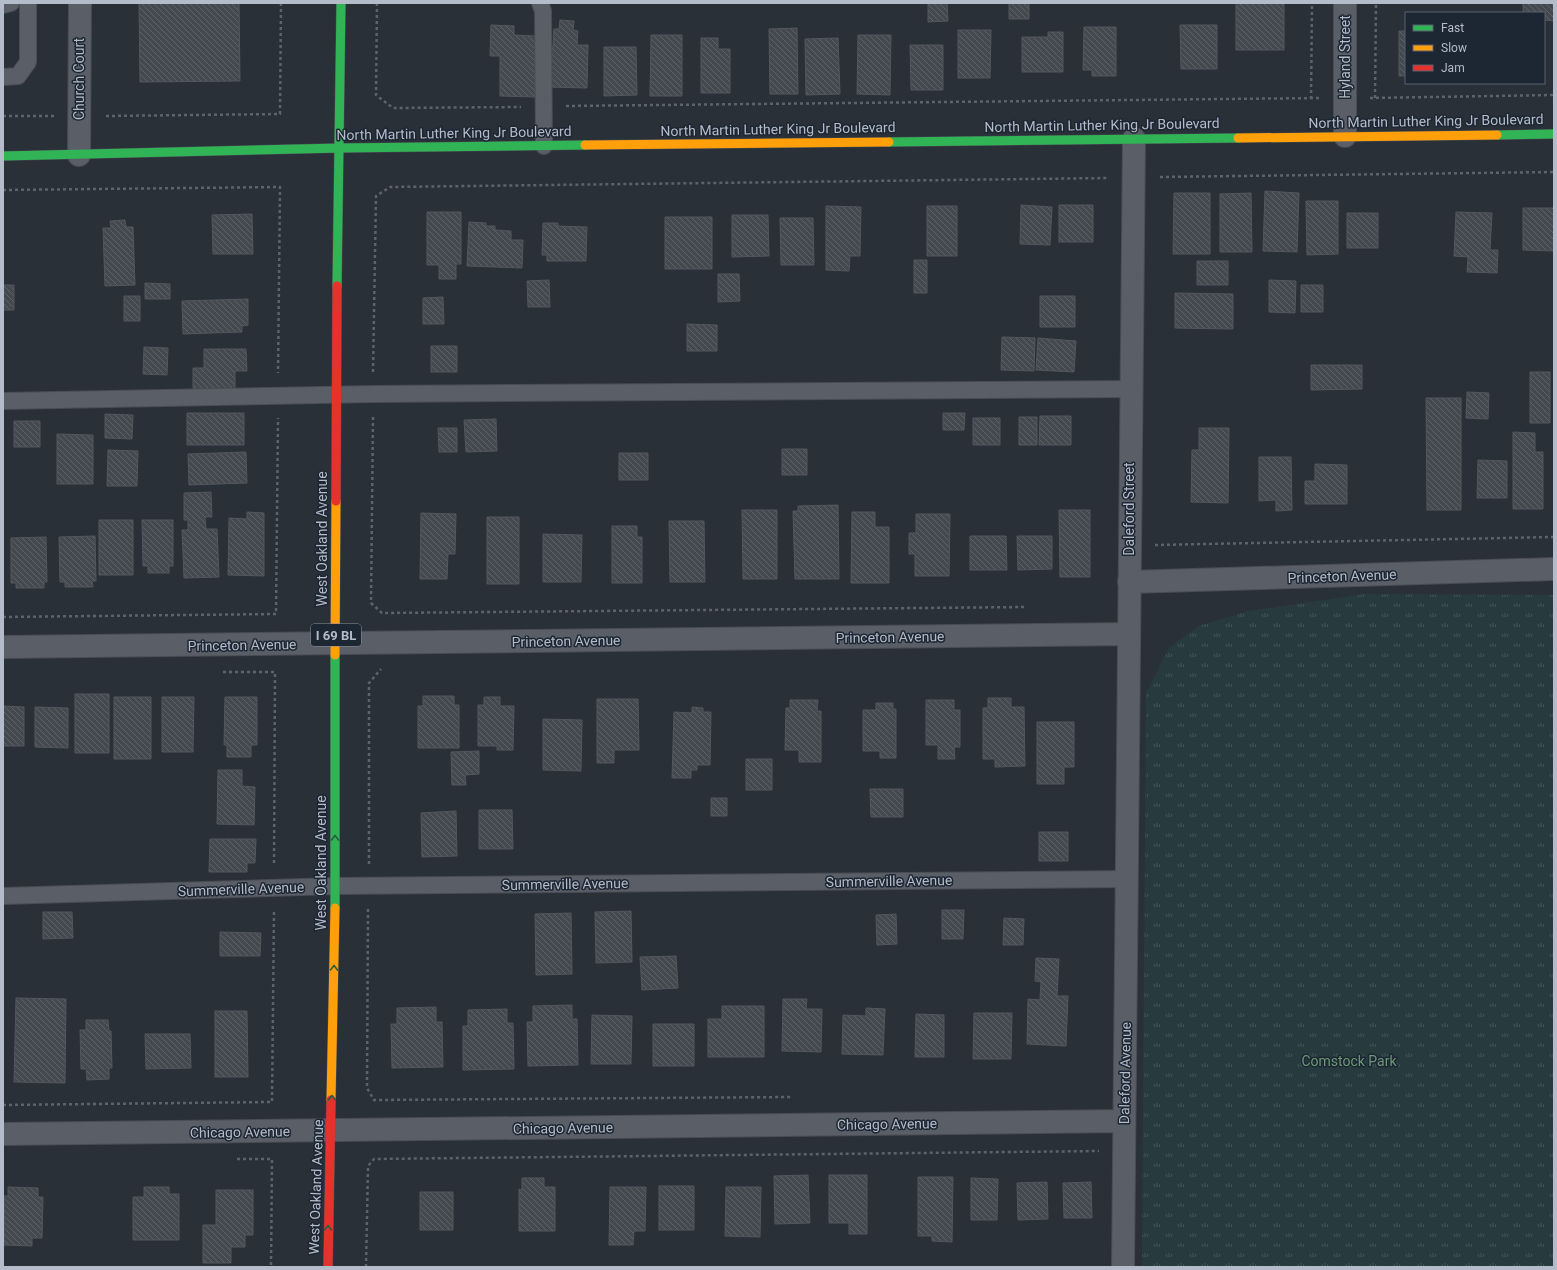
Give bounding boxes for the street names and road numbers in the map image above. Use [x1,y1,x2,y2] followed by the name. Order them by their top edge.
[1337,15,1353,99] street label: Hyland Street
[71,38,87,120] street label: Church Court
[1308,111,1544,131] street label: North Martin Luther King Jr Boulevard
[984,115,1220,135] street label: North Martin Luther King Jr Boulevard
[660,119,896,139] street label: North Martin Luther King Jr Boulevard
[336,123,572,143] street label: North Martin Luther King Jr Boulevard
[1121,462,1137,556] street label: Daleford Street
[314,471,330,607] street label: West Oakland Avenue
[1287,566,1397,586] street label: Princeton Avenue
[311,624,361,646] road number: I 69 BL
[835,628,945,646] street label: Princeton Avenue
[511,632,621,650] street label: Princeton Avenue
[187,636,297,654] street label: Princeton Avenue
[313,795,329,931] street label: West Oakland Avenue
[826,872,952,890] street label: Summerville Avenue
[502,875,628,893] street label: Summerville Avenue
[177,879,305,899] street label: Summerville Avenue
[1116,1022,1134,1124] street label: Daleford Avenue
[837,1115,937,1133] street label: Chicago Avenue
[306,1119,326,1255] street label: West Oakland Avenue
[513,1119,613,1137] street label: Chicago Avenue
[190,1123,290,1141] street label: Chicago Avenue

